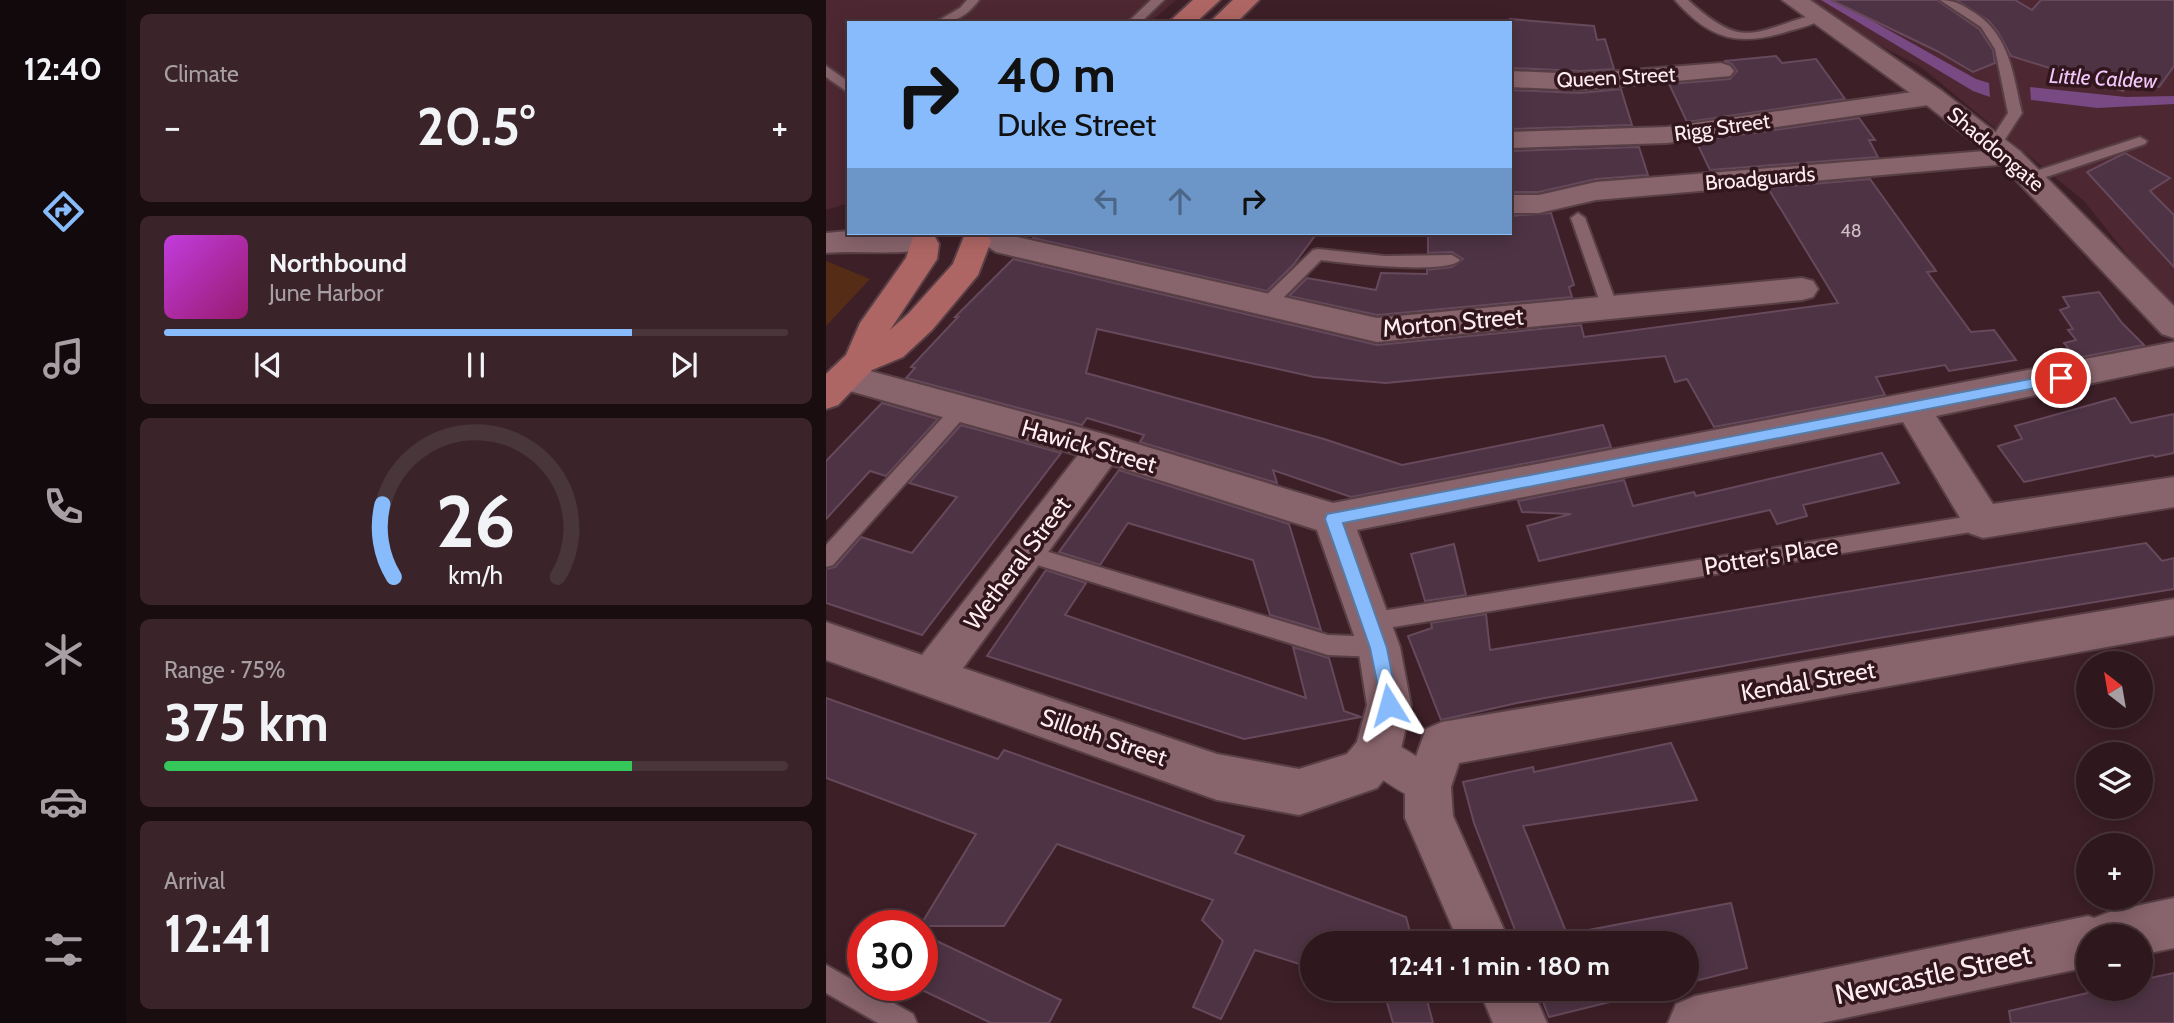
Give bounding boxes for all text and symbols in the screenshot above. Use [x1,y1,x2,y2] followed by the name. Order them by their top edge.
[997,45,1116,104] text: 40 m
[24,49,102,88] text: 12:40
[882,49,973,140] icon: right
[164,60,239,88] text: Climate
[1556,61,1676,93] street label: Queen Street
[2048,63,2159,93] water label: Little Caldew
[417,95,535,158] text: 20.5°
[1943,101,2050,197] street label: Shaddongate
[164,103,181,150] text: −
[771,103,788,150] text: +
[997,105,1156,144] text: Duke Street
[1672,108,1772,146] street label: Rigg Street
[1704,161,1816,195] street label: Broadguards
[1088,182,1126,220] icon: left
[1161,182,1199,220] icon: ahead
[1234,182,1272,220] icon: right
[39,187,88,236] icon: directions
[1840,220,1862,242] house number: 48
[269,247,407,279] text: Northbound
[269,279,383,307] text: June Harbor
[1381,301,1525,343] street label: Morton Street
[39,334,88,383] icon: music
[249,346,287,384] icon: previous
[457,346,495,384] icon: pause
[665,346,703,384] icon: next
[2031,348,2091,408] pin
[2042,359,2080,397] icon: arrive
[1018,413,1160,479] street label: Hawick Street
[436,478,516,566] text: 26
[39,482,88,531] icon: phone
[958,491,1076,635] street label: Wetheral Street
[1702,531,1840,581] street label: Potter's Place
[449,560,503,590] text: km/h
[39,630,88,679] icon: climate
[2076,651,2152,728] north arrow
[2076,651,2153,1001] map controls
[1738,655,1878,707] street label: Kendal Street
[164,656,285,684] text: Range · 75%
[1352,668,1426,742] position arrow
[164,691,329,754] text: 375 km
[1037,702,1171,772] street label: Silloth Street
[2076,742,2153,819] button: layers
[39,777,88,826] icon: car
[2076,833,2153,910] button: +
[164,867,225,895] text: Arrival
[164,902,273,965] text: 12:41
[847,910,938,1001] speed limit sign: 30
[2076,924,2153,1001] button: −
[39,925,88,974] icon: filters
[1832,937,2034,1011] street label: Newcastle Street
[1389,950,1610,982] text: 12:41 · 1 min · 180 m

